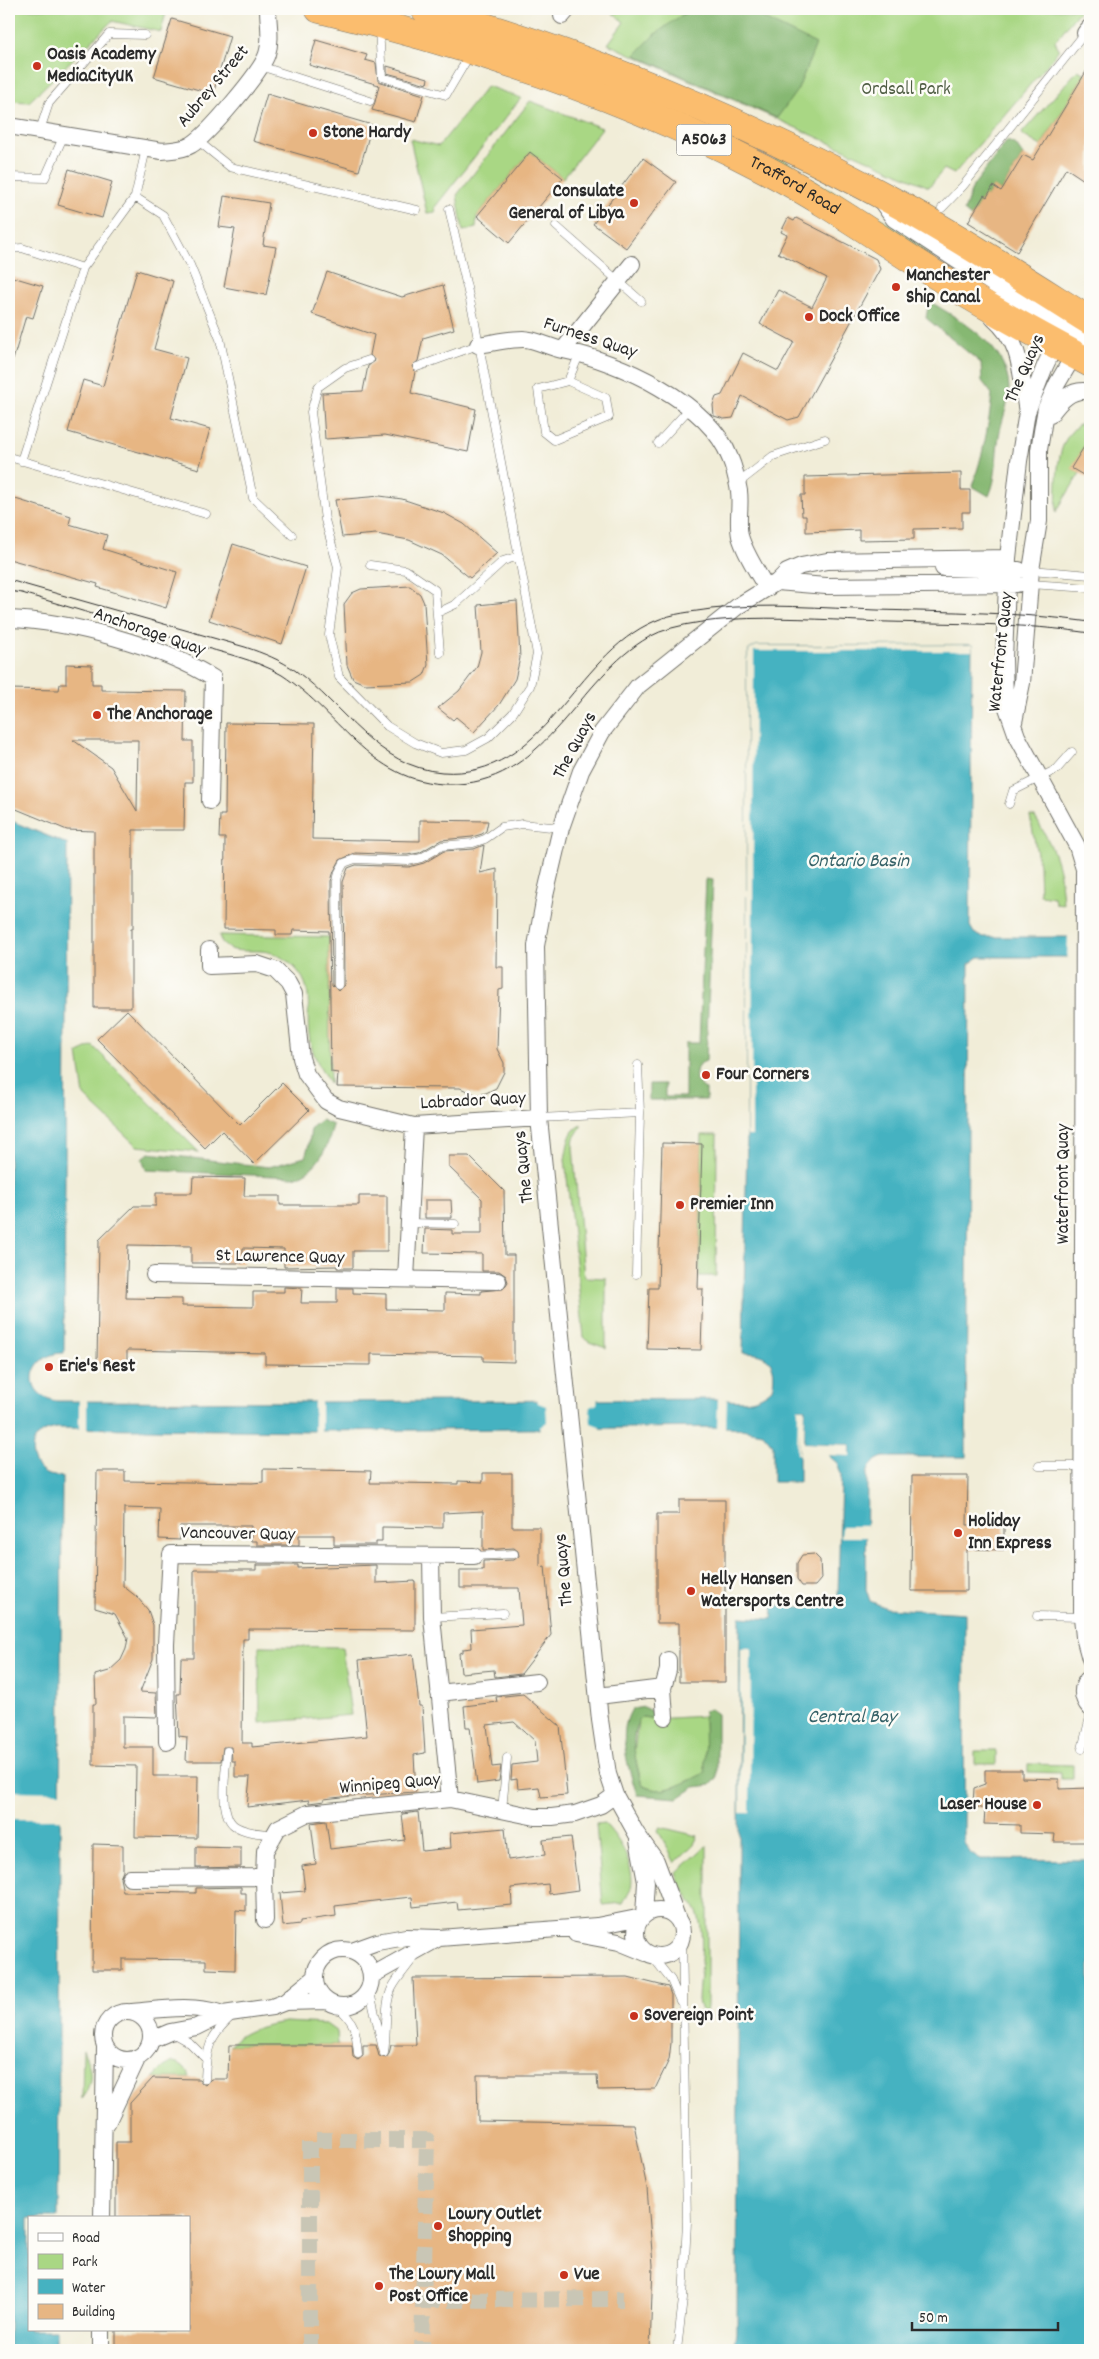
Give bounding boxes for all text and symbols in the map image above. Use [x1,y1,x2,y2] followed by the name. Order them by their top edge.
[171,40,257,134] street label: Aubrey Street
[47,42,157,91] place label: Oasis Academy MediaCityUK
[31,60,43,72] marker: Oasis Academy MediaCityUK
[861,77,951,104] park label: Ordsall Park
[323,120,412,147] place label: Stone Hardy
[676,124,732,156] road number: A5063
[307,127,319,139] marker: Stone Hardy
[744,150,845,223] street label: Trafford Road
[508,179,625,228] place label: Consulate General of Libya
[628,197,640,209] marker: Consulate General of Libya
[906,263,991,312] place label: Manchester Ship Canal
[890,281,902,293] marker: Manchester Ship Canal
[819,304,900,331] place label: Dock Office
[540,311,641,367] street label: Furness Quay
[803,311,815,323] marker: Dock Office
[999,330,1053,408] street label: The Quays
[982,590,1022,713] street label: Waterfront Quay
[89,601,209,665] street label: Anchorage Quay
[107,702,213,729] place label: The Anchorage
[547,707,605,785] street label: The Quays
[91,709,103,721] marker: The Anchorage
[807,848,910,876] water label: Ontario Basin
[716,1062,810,1089] place label: Four Corners
[700,1069,712,1081] marker: Four Corners
[420,1086,527,1118] street label: Labrador Quay
[1051,1123,1078,1244] street label: Waterfront Quay
[508,1129,542,1205] street label: The Quays
[690,1192,774,1219] place label: Premier Inn
[674,1199,686,1211] marker: Premier Inn
[215,1243,345,1273] street label: St Lawrence Quay
[59,1354,135,1381] place label: Erie's Rest
[43,1361,55,1373] marker: Erie's Rest
[968,1509,1052,1558] place label: Holiday Inn Express
[180,1521,296,1550] street label: Vancouver Quay
[952,1527,964,1539] marker: Holiday Inn Express
[548,1533,582,1607] street label: The Quays
[701,1567,844,1616] place label: Helly Hansen Watersports Centre
[685,1585,697,1597] marker: Helly Hansen Watersports Centre
[808,1704,899,1732] water label: Central Bay
[338,1767,442,1803] street label: Winnipeg Quay
[940,1792,1027,1819] place label: Laser House
[1031,1799,1043,1811] marker: Laser House
[644,2003,754,2030] place label: Sovereign Point
[628,2010,640,2022] marker: Sovereign Point
[448,2202,542,2251] place label: Lowry Outlet Shopping
[28,2216,190,2332] legend
[432,2220,444,2232] marker: Lowry Outlet Shopping
[72,2228,100,2250] text: Road
[72,2252,98,2274] text: Park
[389,2262,495,2311] place label: The Lowry Mall Post Office
[574,2262,600,2289] place label: Vue
[558,2269,570,2281] marker: Vue
[72,2278,106,2300] text: Water
[373,2280,385,2292] marker: The Lowry Mall Post Office
[912,2299,1058,2331] scale bar
[72,2302,115,2324] text: Building
[919,2308,948,2330] text: 50 m

